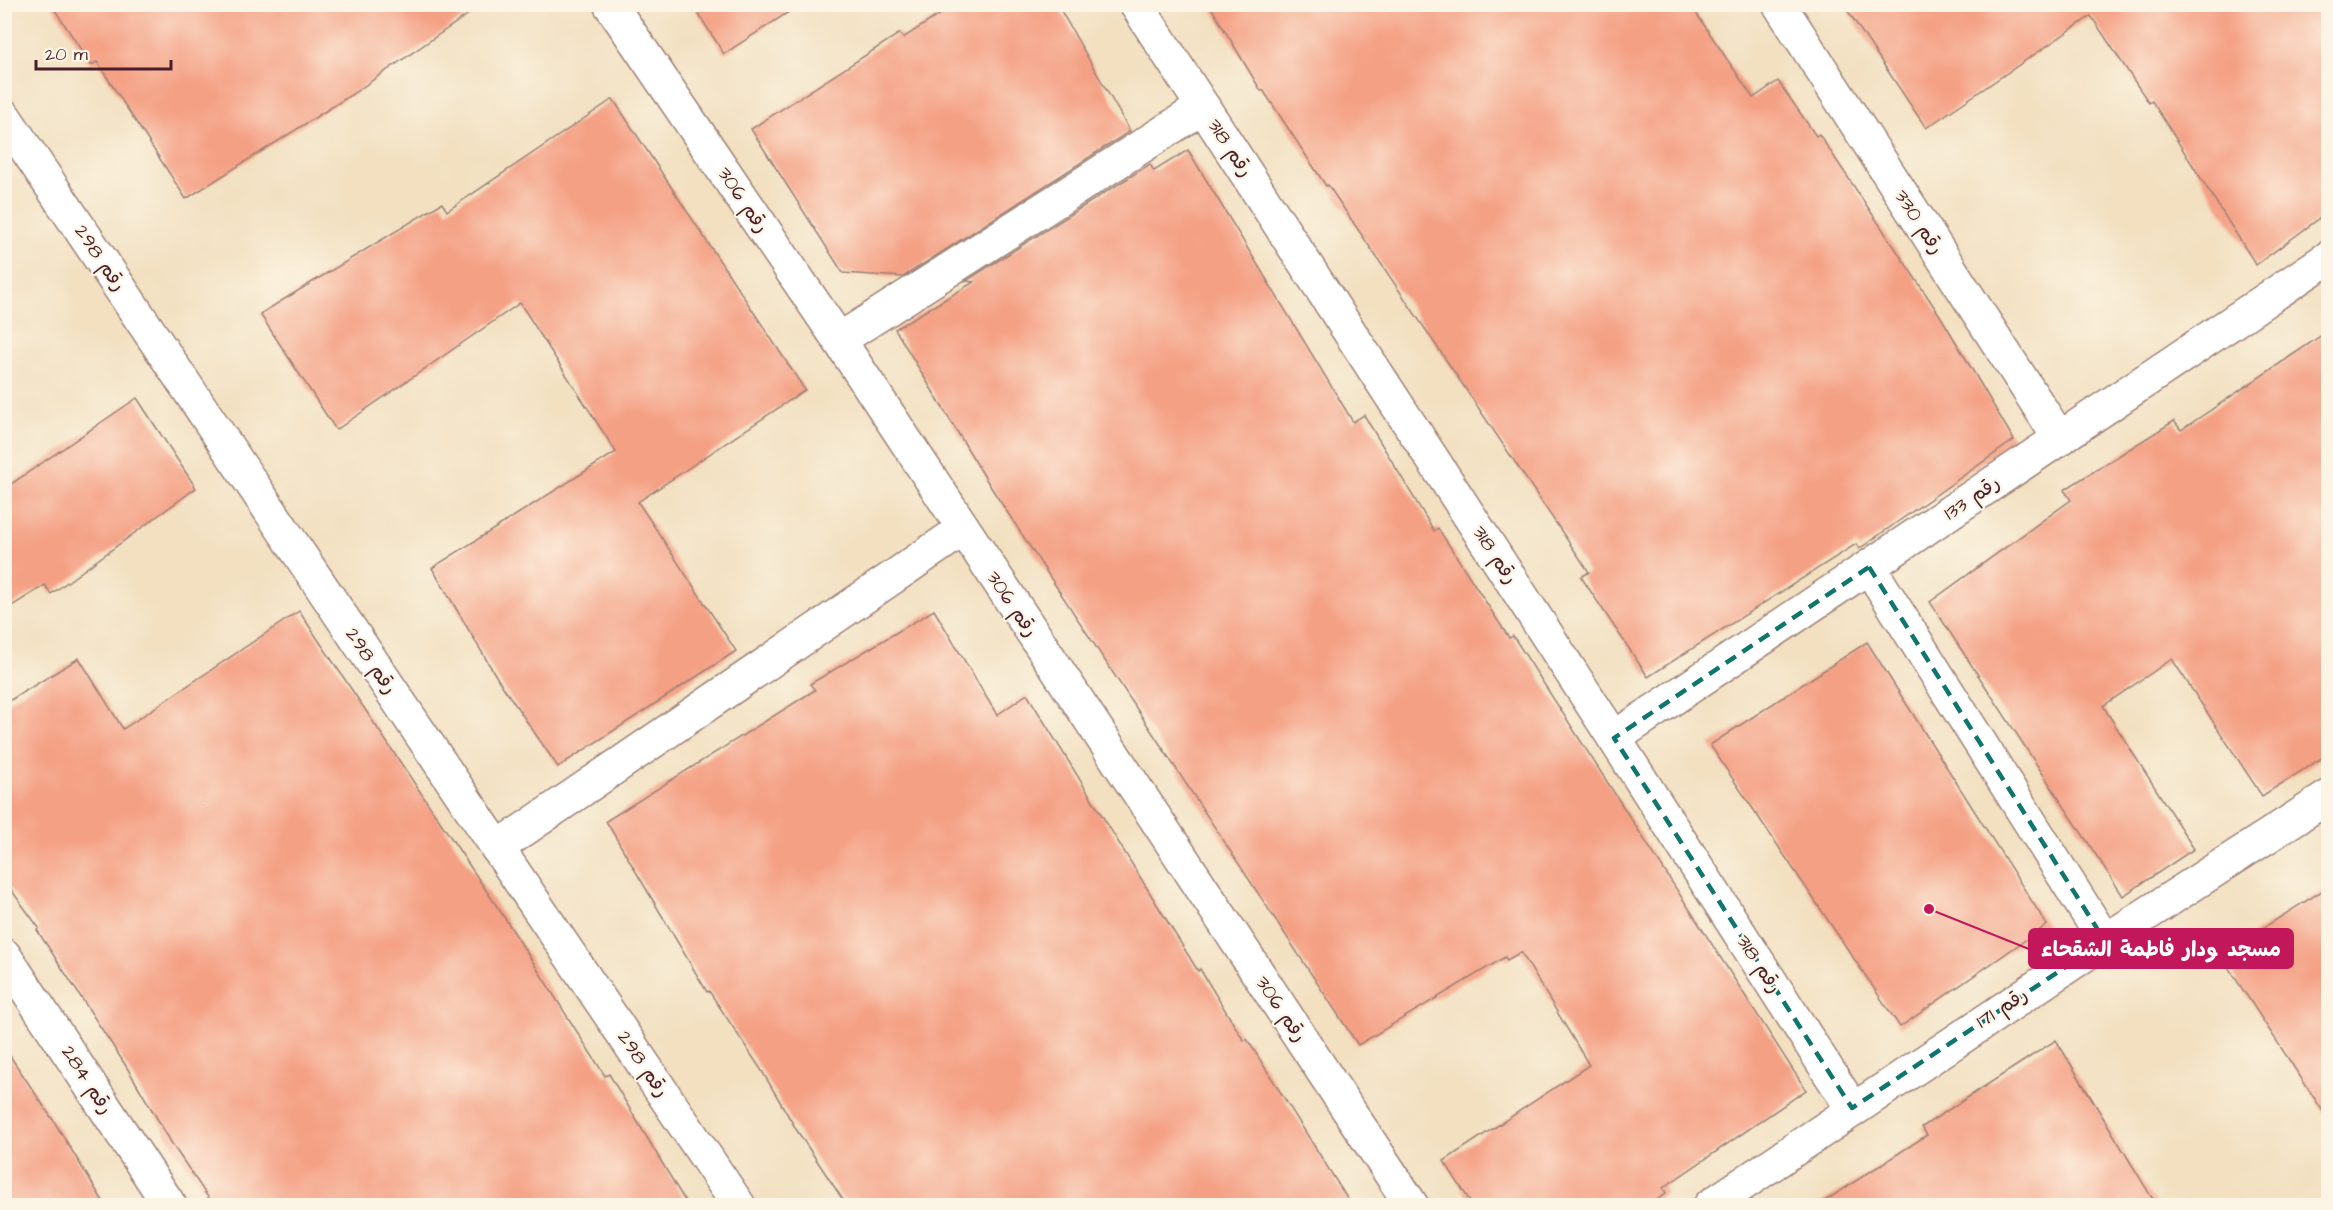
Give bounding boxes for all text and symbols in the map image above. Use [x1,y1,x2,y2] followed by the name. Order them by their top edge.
[36,33,171,71] scale bar
[45,42,88,67] text: 20 m
[1201,113,1259,183] street label: رقم 318
[711,161,775,239] street label: رقم 306
[1888,184,1950,260] street label: رقم 330
[67,219,133,297] street label: رقم 298
[1938,469,2006,527] street label: رقم 133
[1466,520,1524,590] street label: رقم 318
[980,565,1044,643] street label: رقم 306
[338,622,404,700] street label: رقم 298
[1730,929,1788,999] street label: رقم 318
[2029,929,2293,968] callout: مسجد ودار فاطمة الشقحاء
[2041,935,2281,964] text: مسجد ودار فاطمة الشقحاء
[1249,970,1313,1048] street label: رقم 306
[1971,981,2033,1035] street label: رقم 171
[610,1025,676,1103] street label: رقم 298
[54,1040,120,1120] street label: رقم 284

